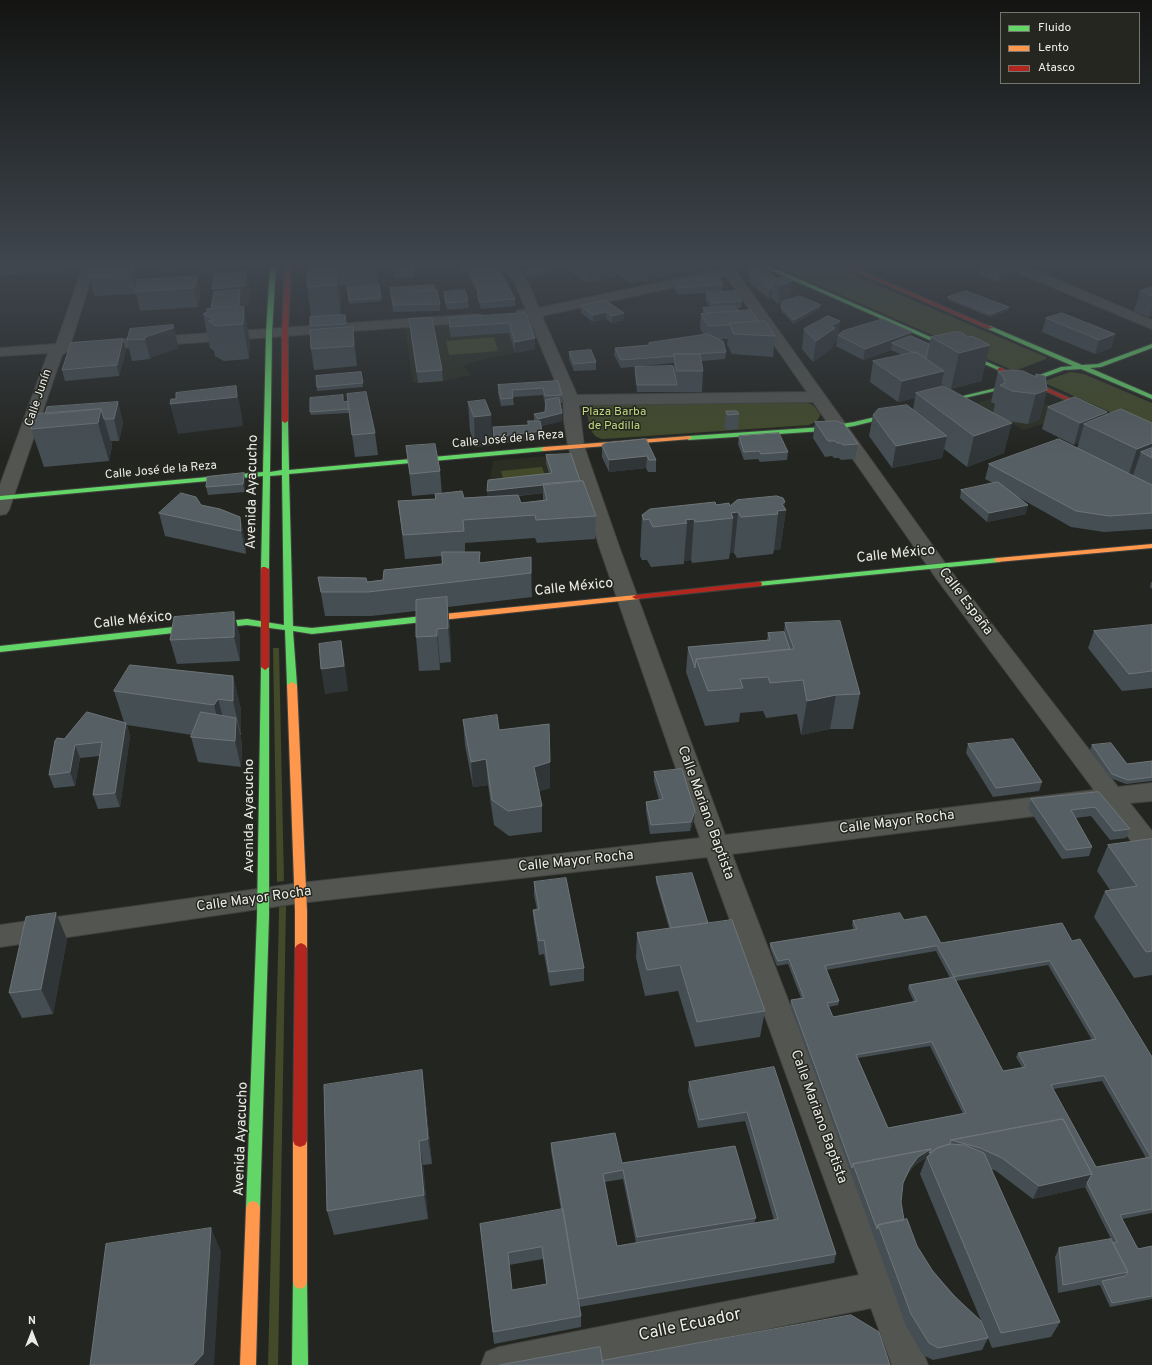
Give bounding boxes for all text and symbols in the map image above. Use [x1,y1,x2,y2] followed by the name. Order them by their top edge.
[1000,12,1140,84] legend
[1038,20,1071,36] text: Fluido
[1038,40,1069,56] text: Lento
[1038,60,1075,76] text: Atasco
[22,367,56,429] street label: Calle Junín
[582,406,646,434] park label: Plaza Barba de Padilla
[451,428,565,452] street label: Calle José de la Reza
[244,435,262,549] street label: Avenida Ayacucho
[104,459,218,483] street label: Calle José de la Reza
[856,543,936,567] street label: Calle México
[934,565,996,639] street label: Calle España
[534,576,614,600] street label: Calle México
[93,609,173,633] street label: Calle México
[673,744,737,882] street label: Calle Mariano Baptista
[242,759,258,873] street label: Avenida Ayacucho
[838,808,956,838] street label: Calle Mayor Rocha
[518,848,634,876] street label: Calle Mayor Rocha
[195,884,313,916] street label: Calle Mayor Rocha
[786,1048,850,1186] street label: Calle Mariano Baptista
[232,1081,252,1197] street label: Avenida Ayacucho
[637,1305,743,1347] street label: Calle Ecuador
[12,1313,52,1353] north arrow
[28,1314,36,1328] text: N

